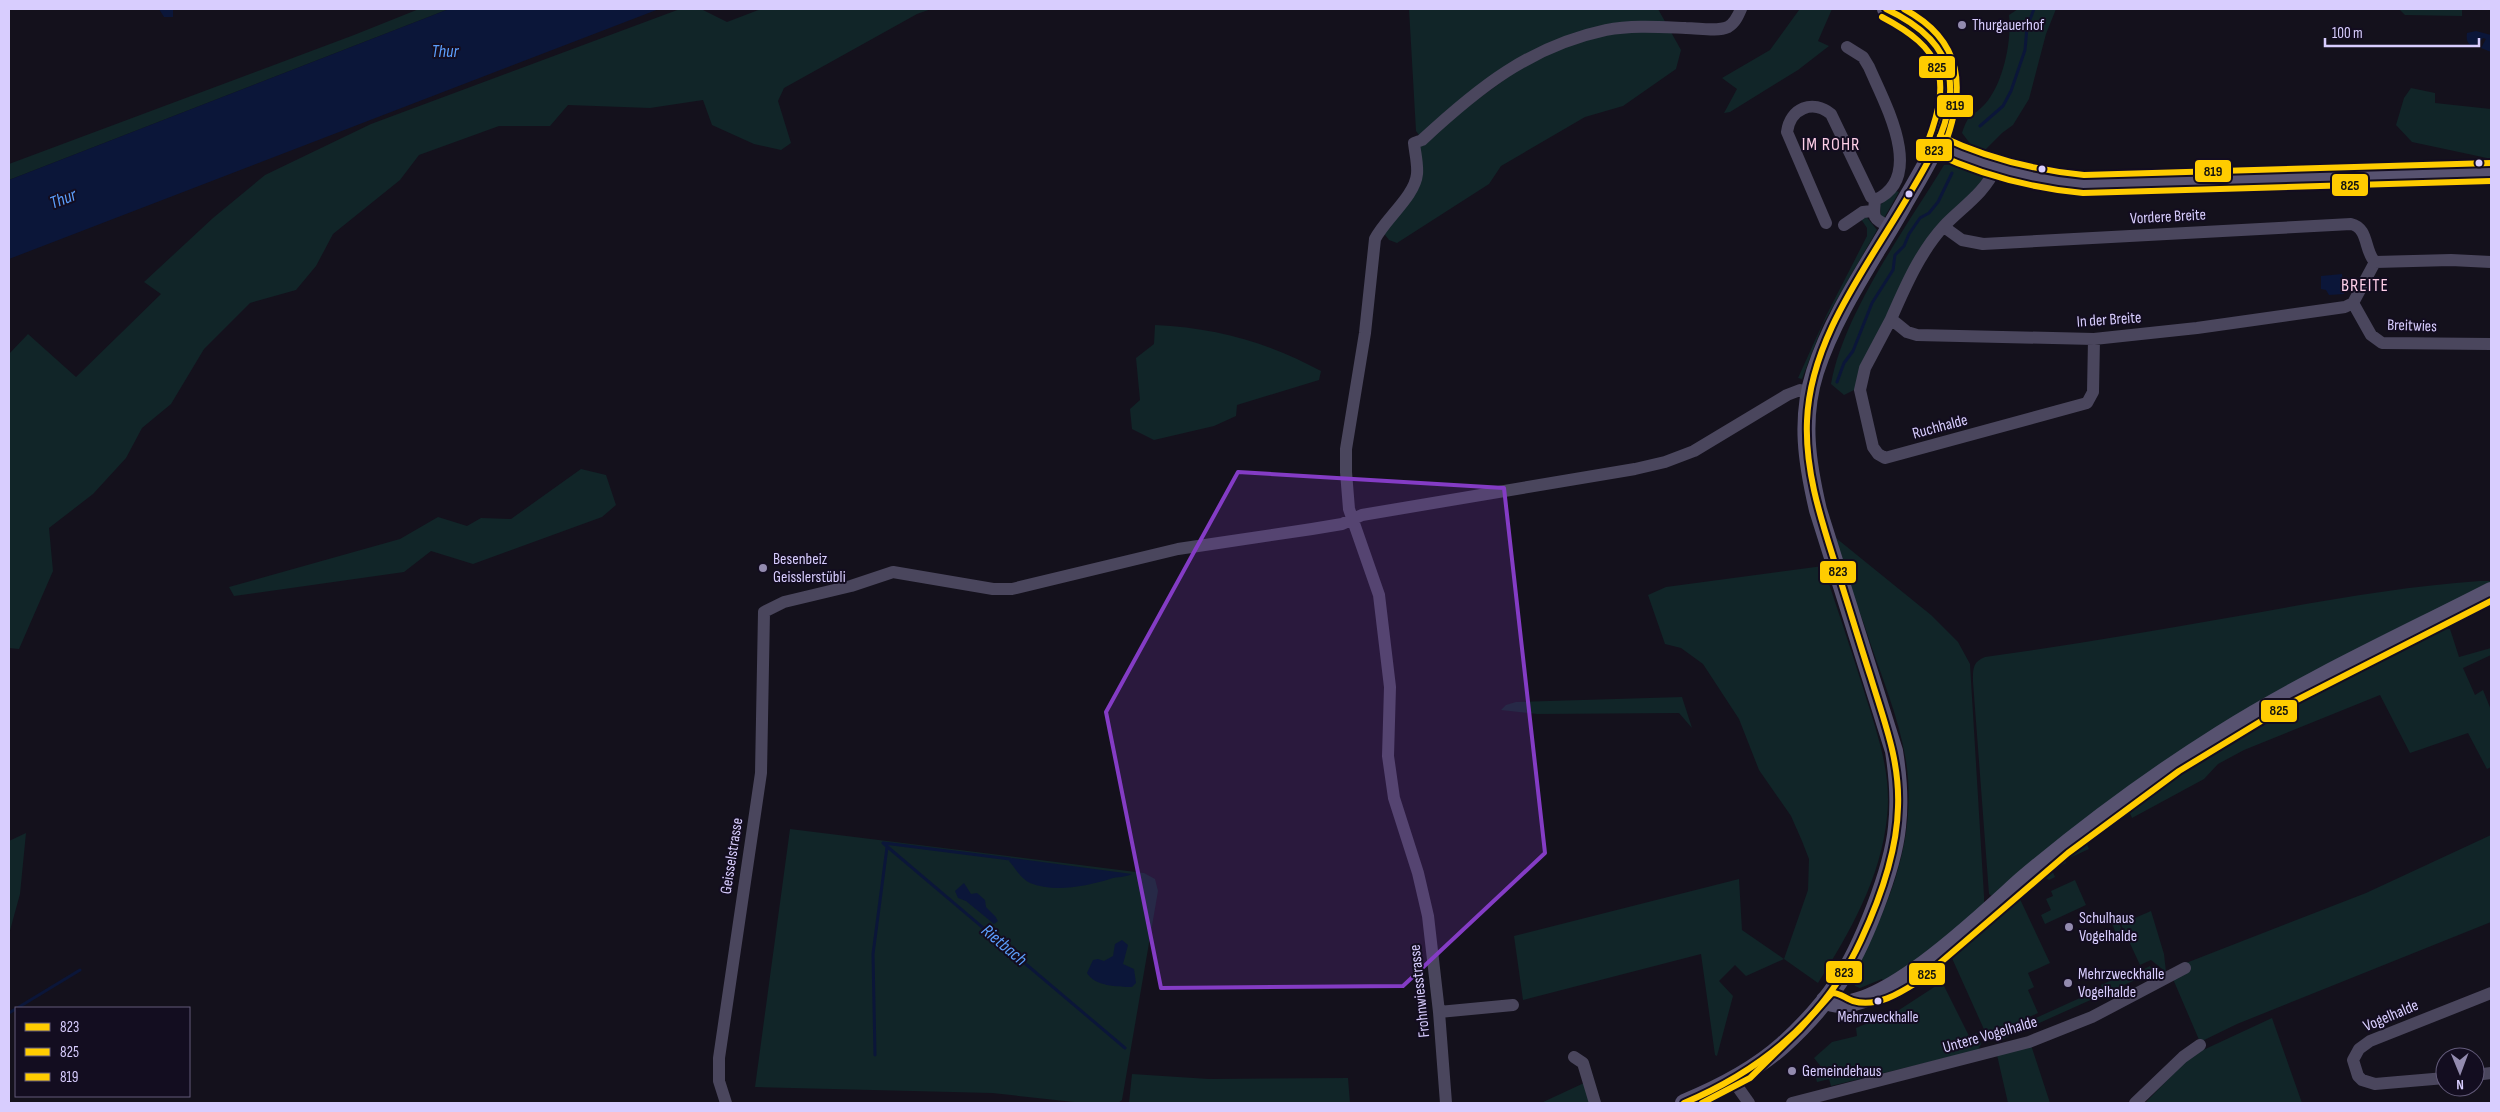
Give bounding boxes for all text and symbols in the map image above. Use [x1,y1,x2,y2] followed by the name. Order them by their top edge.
[2325,15,2479,47] scale bar
[1972,16,2045,35] place label: Thurgauerhof
[1956,19,1968,31] marker: Thurgauerhof
[2332,24,2363,43] text: 100 m
[432,41,459,62] water label: Thur
[1918,55,1956,79] line badge: 825
[1927,59,1947,76] text: 825
[1936,94,1974,118] line badge: 819
[1946,97,1965,114] text: 819
[1802,134,1860,155] district label: IM ROHR
[1915,138,1953,162] line badge: 823
[1924,142,1944,159] text: 823
[2474,158,2484,168] unlabelled marker
[2194,159,2232,183] line badge: 819
[2204,163,2223,180] text: 819
[2037,164,2047,174] unlabelled marker
[2331,173,2369,197] line badge: 825
[2340,177,2360,194] text: 825
[47,184,80,214] water label: Thur
[1904,189,1914,199] unlabelled marker
[2129,206,2207,228] street label: Vordere Breite
[2341,275,2389,296] district label: BREITE
[2076,308,2142,332] street label: In der Breite
[2387,316,2438,336] street label: Breitwies
[1910,411,1970,443] street label: Ruchhalde
[773,550,846,587] place label: Besenbeiz Geisslerstübli
[1819,560,1857,584] line badge: 823
[757,562,769,574] marker: Besenbeiz Geisslerstübli
[1828,563,1848,580] text: 823
[2260,699,2298,723] line badge: 825
[2269,702,2289,719] text: 825
[717,816,747,896] street label: Geisselstrasse
[2079,909,2137,946] place label: Schulhaus Vogelhalde
[977,920,1031,970] water label: Rietbach
[2063,921,2075,933] marker: Schulhaus Vogelhalde
[1406,943,1434,1039] street label: Frohnwiesstrasse
[1825,960,1863,984] line badge: 823
[1908,962,1946,986] line badge: 825
[1834,964,1854,981] text: 823
[2078,965,2164,1002] place label: Mehrzweckhalle Vogelhalde
[1917,966,1937,983] text: 825
[2062,977,2074,989] marker: Mehrzweckhalle Vogelhalde
[1873,996,1883,1006] marker: Mehrzweckhalle
[2361,996,2421,1036] street label: Vogelhalde
[15,1007,190,1097] legend
[1838,1008,1919,1027] place label: Mehrzweckhalle
[1941,1012,2039,1058] street label: Untere Vogelhalde
[60,1018,79,1037] text: 823
[60,1043,79,1062] text: 825
[2435,1047,2485,1097] north arrow
[1802,1062,1882,1081] place label: Gemeindehaus
[1786,1065,1798,1077] marker: Gemeindehaus
[60,1068,78,1087] text: 819
[2456,1076,2464,1093] text: N

